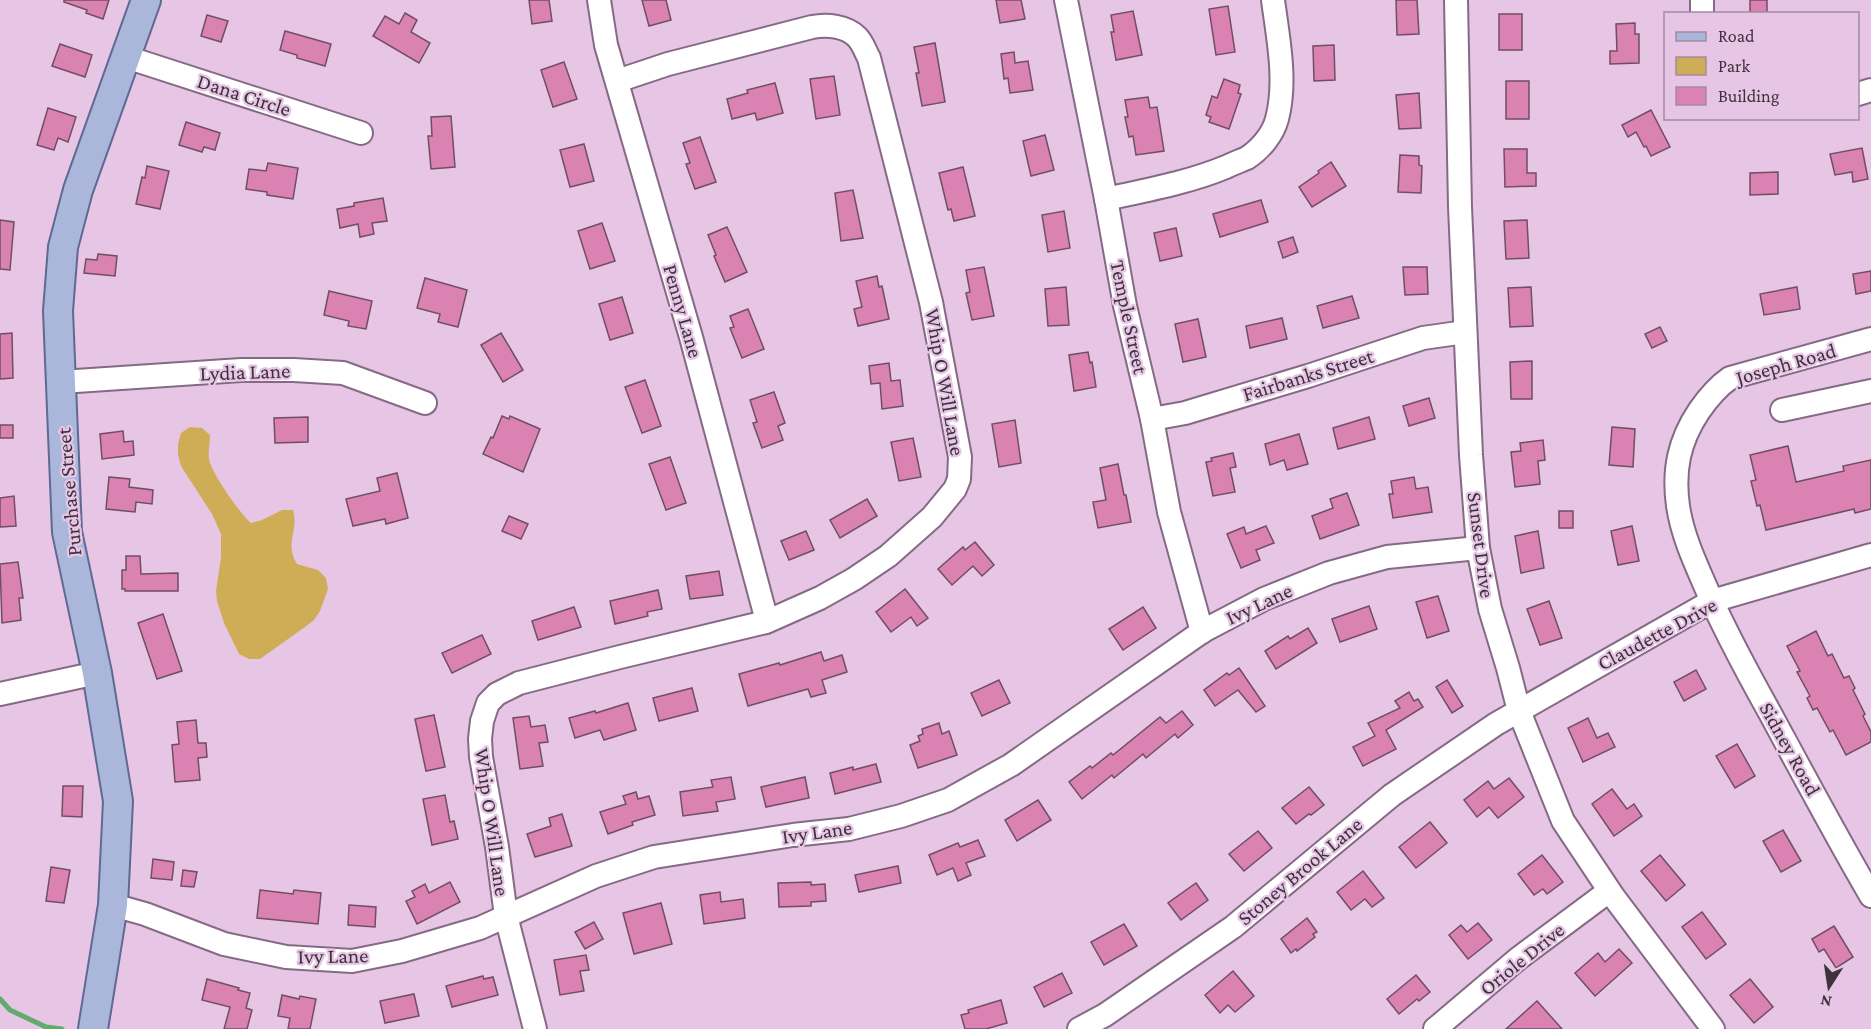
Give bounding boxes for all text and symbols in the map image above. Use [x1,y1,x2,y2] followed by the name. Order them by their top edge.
[1664,12,1859,120] legend
[1718,26,1755,46] text: Road
[1718,56,1750,76] text: Park
[194,69,294,121] street label: Dana Circle
[1718,86,1780,106] text: Building
[1105,258,1153,377] street label: Temple Street
[658,261,708,361] street label: Penny Lane
[920,306,970,458] street label: Whip O Will Lane
[1731,338,1839,390] street label: Joseph Road
[1240,343,1377,406] street label: Fairbanks Street
[199,358,291,386] street label: Lydia Lane
[51,426,87,557] street label: Purchase Street
[1463,491,1499,599] street label: Sunset Drive
[1222,578,1296,630] street label: Ivy Lane
[1593,593,1721,675] street label: Claudette Drive
[1755,698,1825,800] street label: Sidney Road
[470,746,514,898] street label: Whip O Will Lane
[1233,812,1367,930] street label: Stoney Brook Lane
[780,815,854,849] street label: Ivy Lane
[1475,918,1569,1000] street label: Oriole Drive
[298,943,368,969] street label: Ivy Lane
[1799,957,1859,1017] north arrow
[1819,992,1833,1011] text: N

